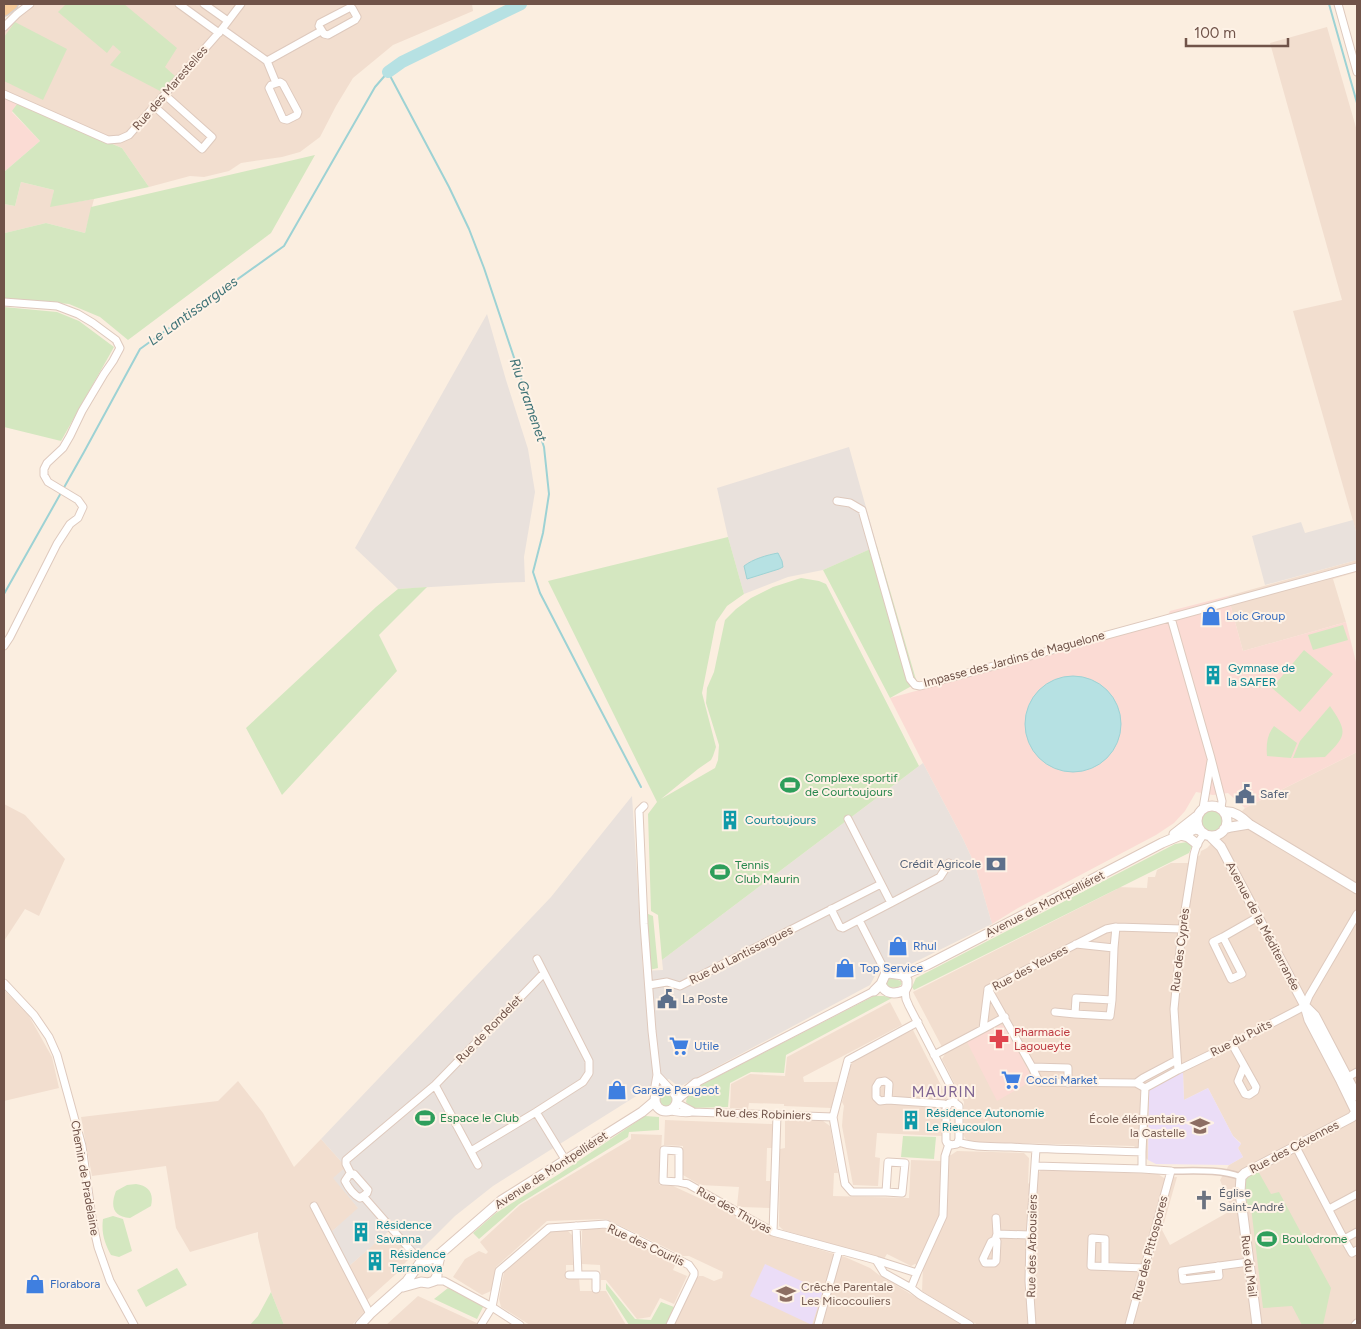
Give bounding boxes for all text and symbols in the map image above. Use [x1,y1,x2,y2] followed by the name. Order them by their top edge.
[1186,15,1288,47] scale bar
[1194,24,1236,42] text: 100 m
[130,43,211,133] street label: Rue des Marestelles
[145,272,242,349] water label: Le Lantissargues
[506,356,550,445] water label: Riu Gramenet
[1200,605,1222,627] shop icon: Loic Group
[1226,609,1285,623] place label: Loic Group
[922,628,1107,690] street label: Impasse des Jardins de Maguelone
[1228,661,1296,689] place label: Gymnase de la SAFER
[1202,664,1224,686] building icon: Gymnase de la SAFER
[805,771,898,799] place label: Complexe sportif de Courtoujours
[779,774,801,796] sports icon: Complexe sportif de Courtoujours
[1234,783,1256,805] public building icon: Safer
[1260,787,1288,801] place label: Safer
[719,809,741,831] building icon: Courtoujours
[745,813,816,827] place label: Courtoujours
[985,853,1007,875] bank icon: Crédit Agricole
[900,857,981,871] place label: Crédit Agricole
[735,858,800,886] place label: Tennis Club Maurin
[1223,859,1303,993] street label: Avenue de la Méditerranée
[709,861,731,883] sports icon: Tennis Club Maurin
[983,868,1107,940] street label: Avenue de Montpelliéret
[1168,907,1192,993] street label: Rue des Cyprès
[687,923,795,987] street label: Rue du Lantissargues
[887,935,909,957] shop icon: Rhul
[913,939,937,953] place label: Rhul
[990,942,1070,994] street label: Rue des Yeuses
[834,957,856,979] shop icon: Top Service
[860,961,923,975] place label: Top Service
[656,988,678,1010] public building icon: La Poste
[453,992,525,1066] street label: Rue de Rondelet
[682,992,728,1006] place label: La Poste
[1208,1016,1274,1059] street label: Rue du Puits
[1014,1025,1071,1053] place label: Pharmacie Lagoueyte
[988,1028,1010,1050] pharmacy icon: Pharmacie Lagoueyte
[668,1035,690,1057] supermarket icon: Utile
[694,1039,719,1053] place label: Utile
[1000,1069,1022,1091] supermarket icon: Cocci Market
[1026,1073,1098,1087] place label: Cocci Market
[606,1079,628,1101] shop icon: Garage Peugeot
[632,1083,720,1097] place label: Garage Peugeot
[912,1083,976,1101] district label: MAURIN
[715,1105,812,1123] street label: Rue des Robiniers
[926,1106,1045,1134] place label: Résidence Autonomie Le Rieucoulon
[414,1107,436,1129] sports icon: Espace le Club
[900,1109,922,1131] building icon: Résidence Autonomie Le Rieucoulon
[440,1111,519,1125] place label: Espace le Club
[1089,1112,1185,1140] place label: École élémentaire la Castelle
[1189,1115,1211,1137] school or university icon: École élémentaire la Castelle
[1247,1117,1341,1176] street label: Rue des Cévennes
[68,1119,102,1237] street label: Chemin de Pradelaine
[492,1128,610,1212] street label: Avenue de Montpelliéret
[694,1184,774,1237] street label: Rue des Thuyas
[1219,1186,1284,1214] place label: Église Saint-André
[1193,1189,1215,1211] church icon: Église Saint-André
[1024,1194,1040,1298] street label: Rue des Arbousiers
[1129,1194,1171,1302] street label: Rue des Pittospores
[376,1218,432,1246] place label: Résidence Savanna
[350,1221,372,1243] building icon: Résidence Savanna
[605,1221,687,1269] street label: Rue des Courlis
[1256,1228,1278,1250] sports icon: Boulodrome
[1282,1232,1348,1246] place label: Boulodrome
[1238,1234,1260,1298] street label: Rue du Mail
[390,1247,446,1275] place label: Résidence Terranova
[364,1250,386,1272] building icon: Résidence Terranova
[24,1273,46,1295] shop icon: Florabora
[50,1277,100,1291] place label: Florabora
[801,1280,893,1308] place label: Crêche Parentale Les Micocouliers
[775,1283,797,1305] school or university icon: Crêche Parentale Les Micocouliers

